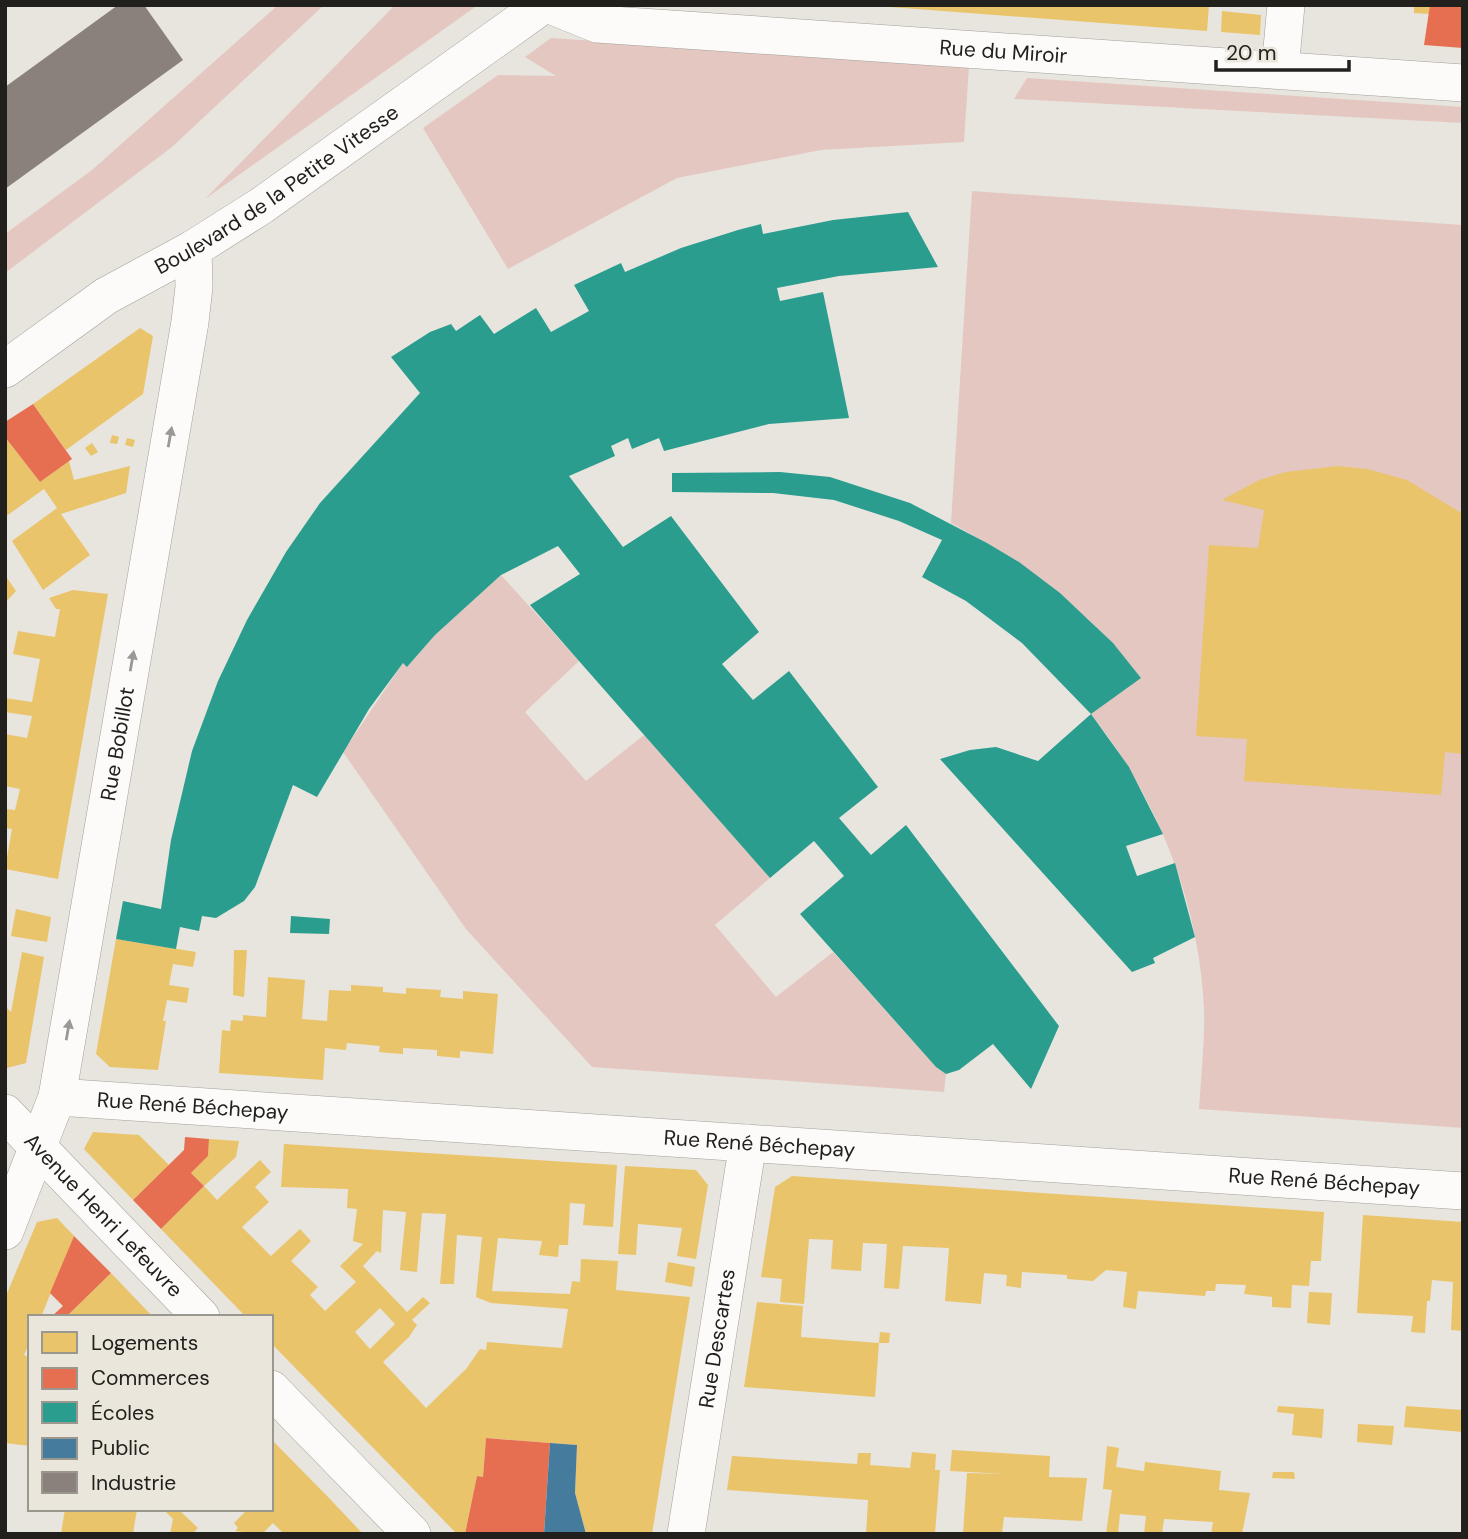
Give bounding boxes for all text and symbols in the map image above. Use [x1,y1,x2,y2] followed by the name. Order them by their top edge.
[1216,28,1349,72] scale bar
[938,33,1069,70] street label: Rue du Miroir
[1226,39,1277,67] text: 20 m
[150,98,404,281] street label: Boulevard de la Petite Vitesse
[165,426,176,448] one-way arrow
[127,650,138,672] one-way arrow
[94,685,141,803] street label: Rue Bobillot
[63,1019,74,1041] one-way arrow
[96,1086,290,1126] street label: Rue René Béchepay
[663,1124,856,1164] street label: Rue René Béchepay
[18,1127,189,1304] street label: Avenue Henri Lefeuvre
[1227,1161,1421,1202] street label: Rue René Béchepay
[692,1267,742,1410] street label: Rue Descartes
[28,1315,273,1511] legend
[91,1329,198,1357] text: Logements
[91,1364,210,1392] text: Commerces
[91,1399,154,1427] text: Écoles
[91,1434,150,1462] text: Public
[91,1469,176,1497] text: Industrie

